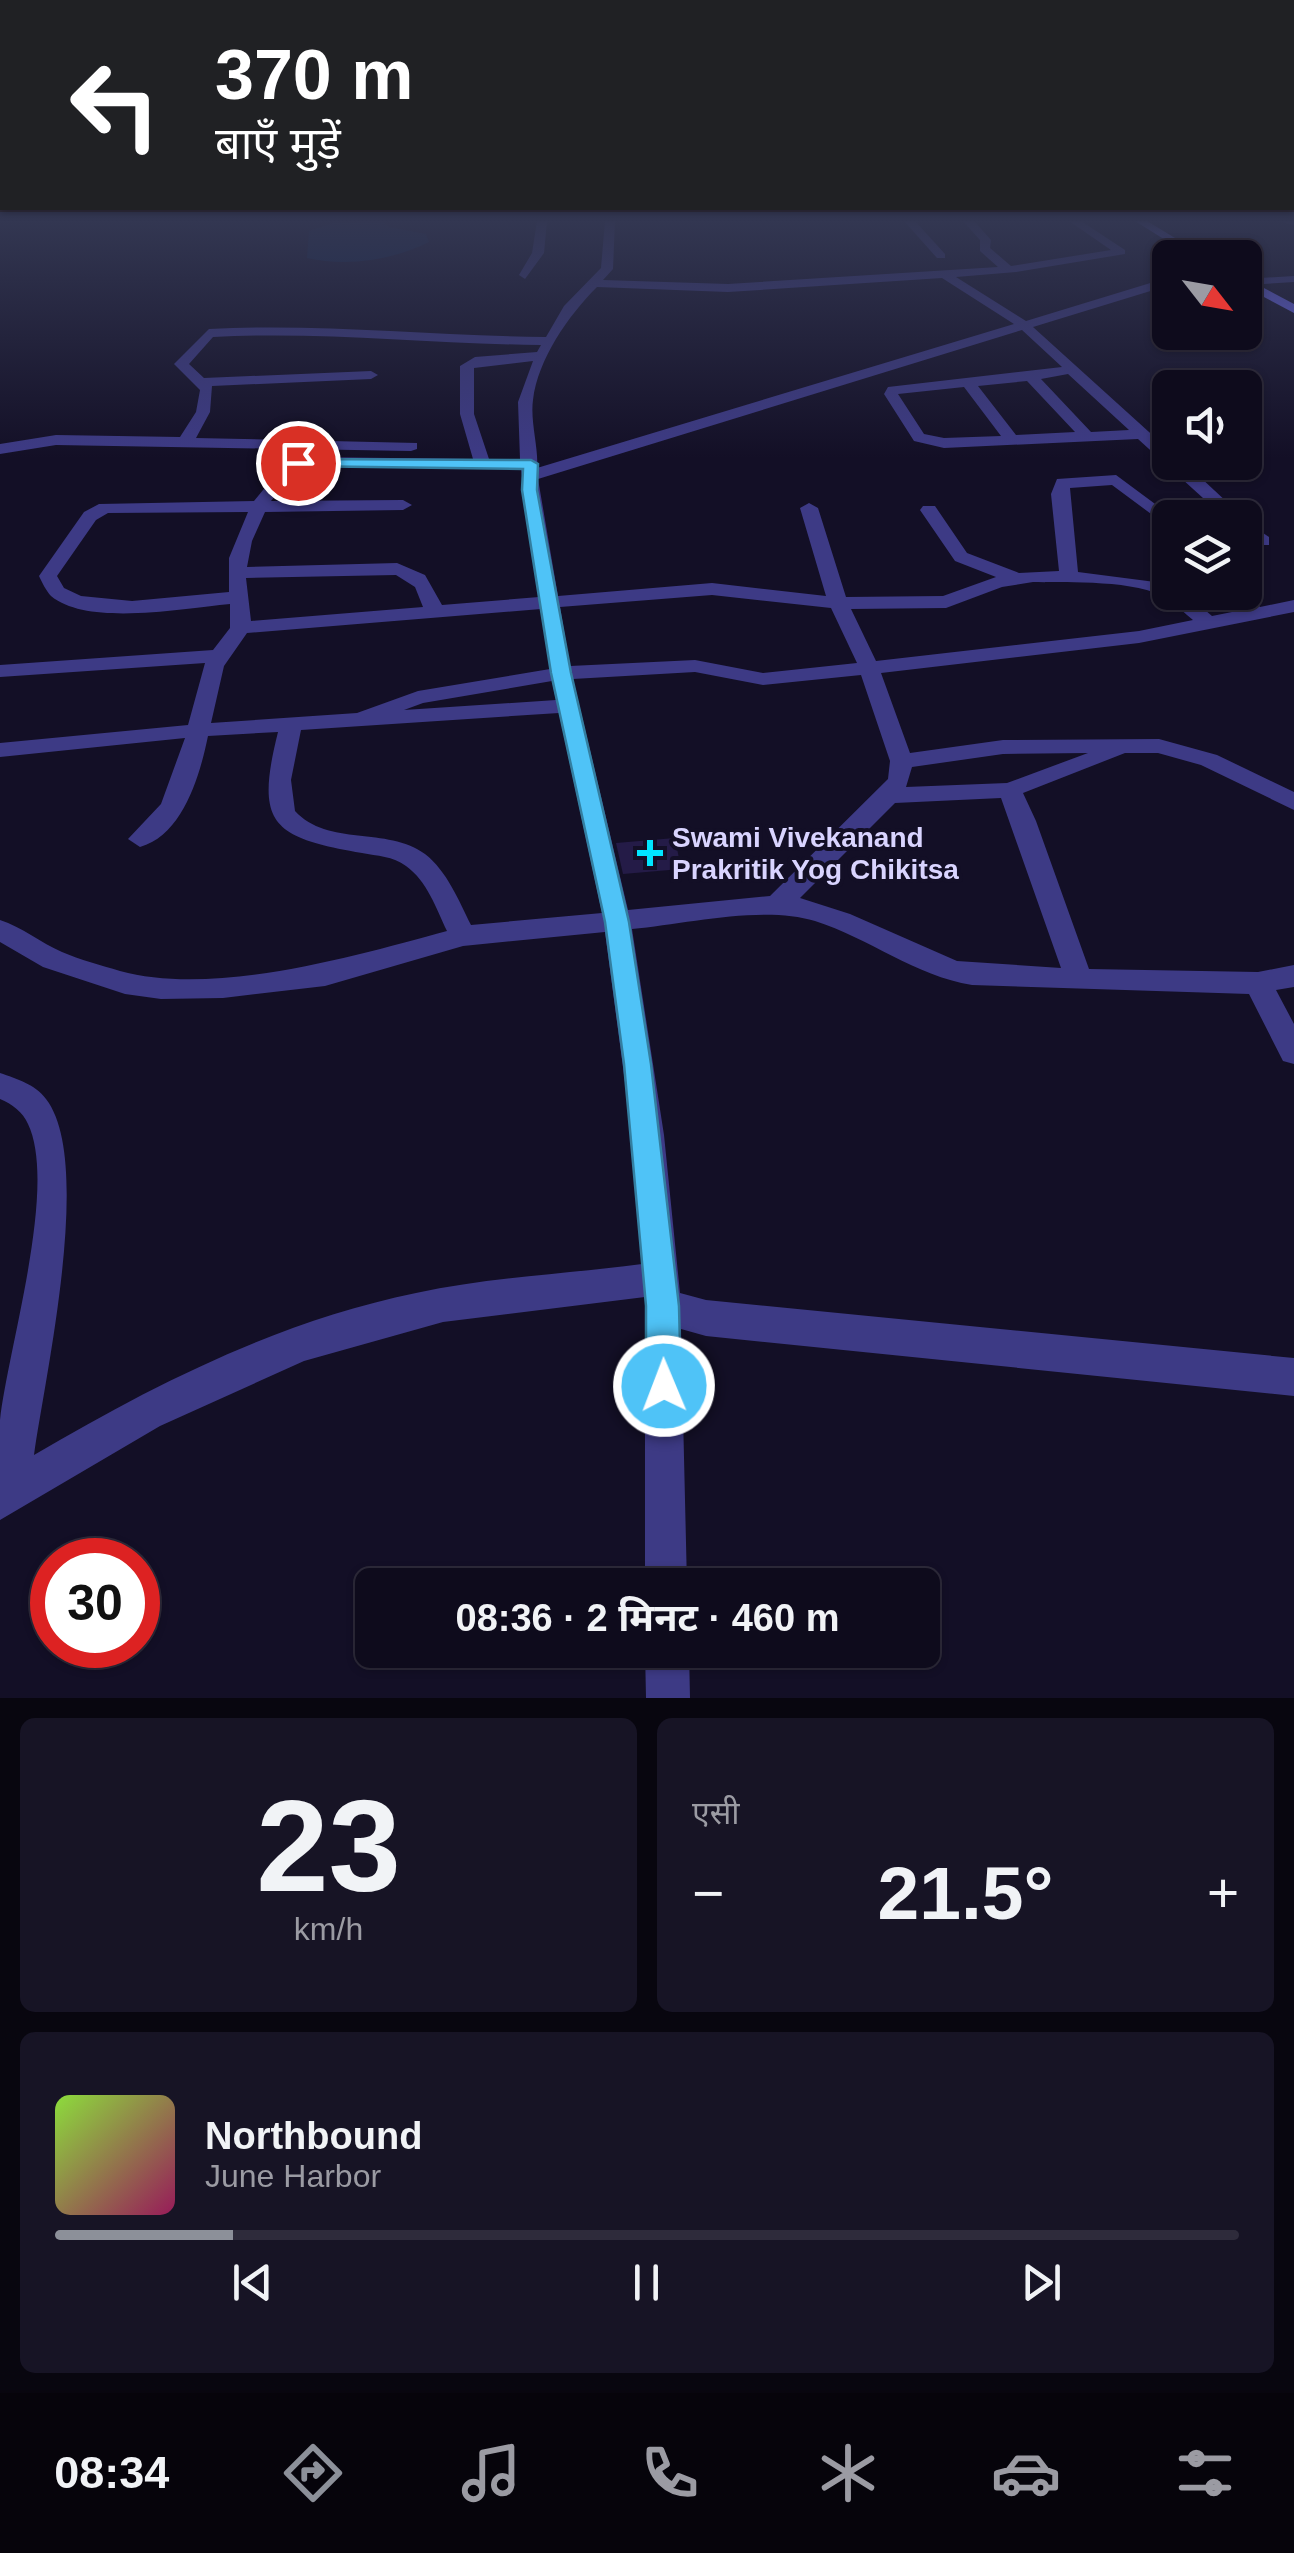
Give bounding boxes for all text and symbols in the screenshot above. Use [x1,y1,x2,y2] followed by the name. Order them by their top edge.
[215,36,413,114] text: 370 m
[50,40,180,170] icon: left
[215,118,341,169] text: बाएँ मुड़ें
[1152,240,1262,350] north arrow
[1152,240,1262,610] map controls
[1152,370,1262,480] button: sound
[256,421,341,506] pin
[271,436,326,491] icon: arrive
[1152,500,1262,610] button: layers
[672,822,959,885] place label: Swami Vivekanand Prakritik Yog Chikitsa
[637,840,663,866] marker: Swami Vivekanand Prakritik Yog Chikitsa
[612,1334,716,1438] position arrow
[30,1538,160,1668] speed limit sign: 30
[456,1597,839,1639] text: 08:36 · 2 मिनट · 460 m
[256,1773,401,1919] text: 23
[692,1795,740,1831] text: एसी
[878,1851,1053,1935] text: 21.5°
[692,1862,724,1924] text: −
[1207,1862,1239,1924] text: +
[294,1911,363,1947] text: km/h
[205,2115,422,2157] text: Northbound
[205,2158,381,2194] text: June Harbor
[225,2255,280,2310] icon: previous
[619,2255,674,2310] icon: pause
[1014,2255,1069,2310] icon: next
[278,2438,348,2508] icon: directions
[456,2438,526,2508] icon: music
[635,2438,705,2508] icon: phone
[813,2438,883,2508] icon: climate
[991,2438,1061,2508] icon: car
[1170,2438,1240,2508] icon: filters
[54,2447,169,2498] text: 08:34

